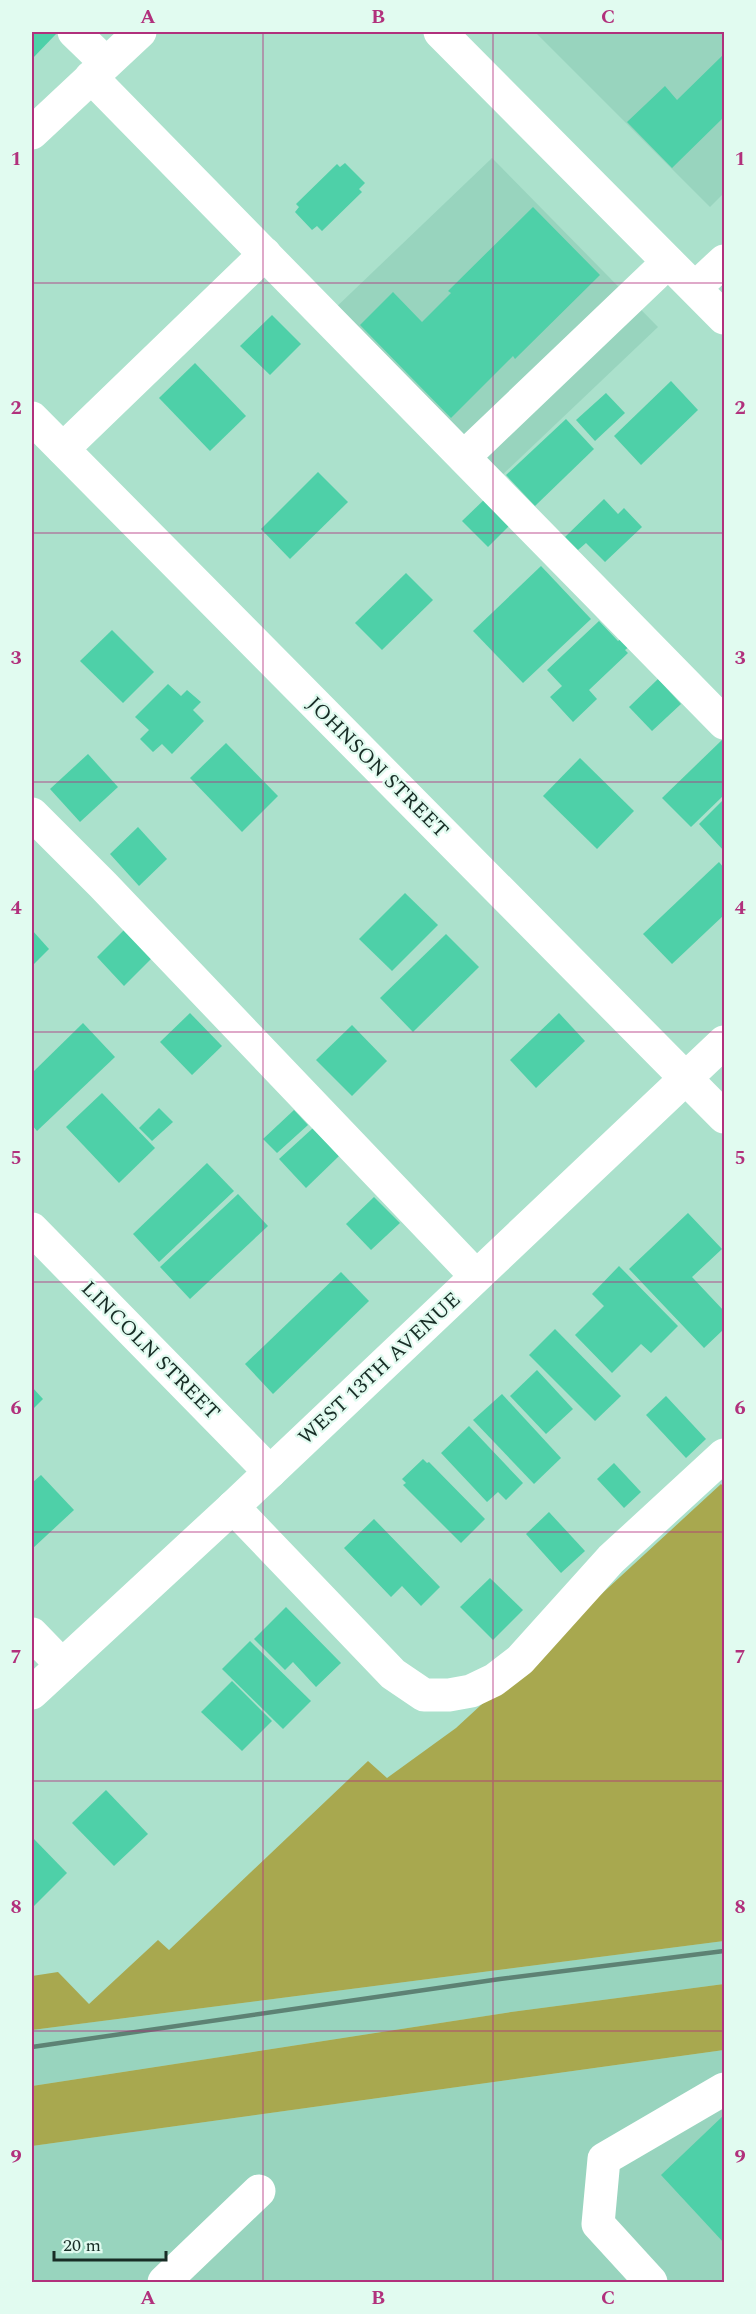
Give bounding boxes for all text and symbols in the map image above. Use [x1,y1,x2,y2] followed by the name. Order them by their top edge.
[140,2,156,32] text: A
[371,2,385,32] text: B
[601,2,615,32] text: C
[10,144,22,174] text: 1
[734,144,746,174] text: 1
[10,393,22,423] text: 2
[734,393,746,423] text: 2
[10,643,22,673] text: 3
[734,643,746,673] text: 3
[299,689,456,846] street label: JOHNSON STREET
[10,893,22,923] text: 4
[734,893,746,923] text: 4
[10,1143,22,1173] text: 5
[734,1143,746,1173] text: 5
[73,1274,227,1428] street label: LINCOLN STREET
[291,1285,468,1453] street label: WEST 13TH AVENUE
[10,1393,22,1423] text: 6
[734,1393,746,1423] text: 6
[10,1642,22,1672] text: 7
[734,1642,746,1672] text: 7
[10,1892,22,1922] text: 8
[734,1892,746,1922] text: 8
[10,2142,22,2172] text: 9
[734,2142,746,2172] text: 9
[54,2224,166,2262] scale bar
[63,2232,101,2259] text: 20 m
[140,2283,156,2313] text: A
[371,2283,385,2313] text: B
[601,2283,615,2313] text: C

